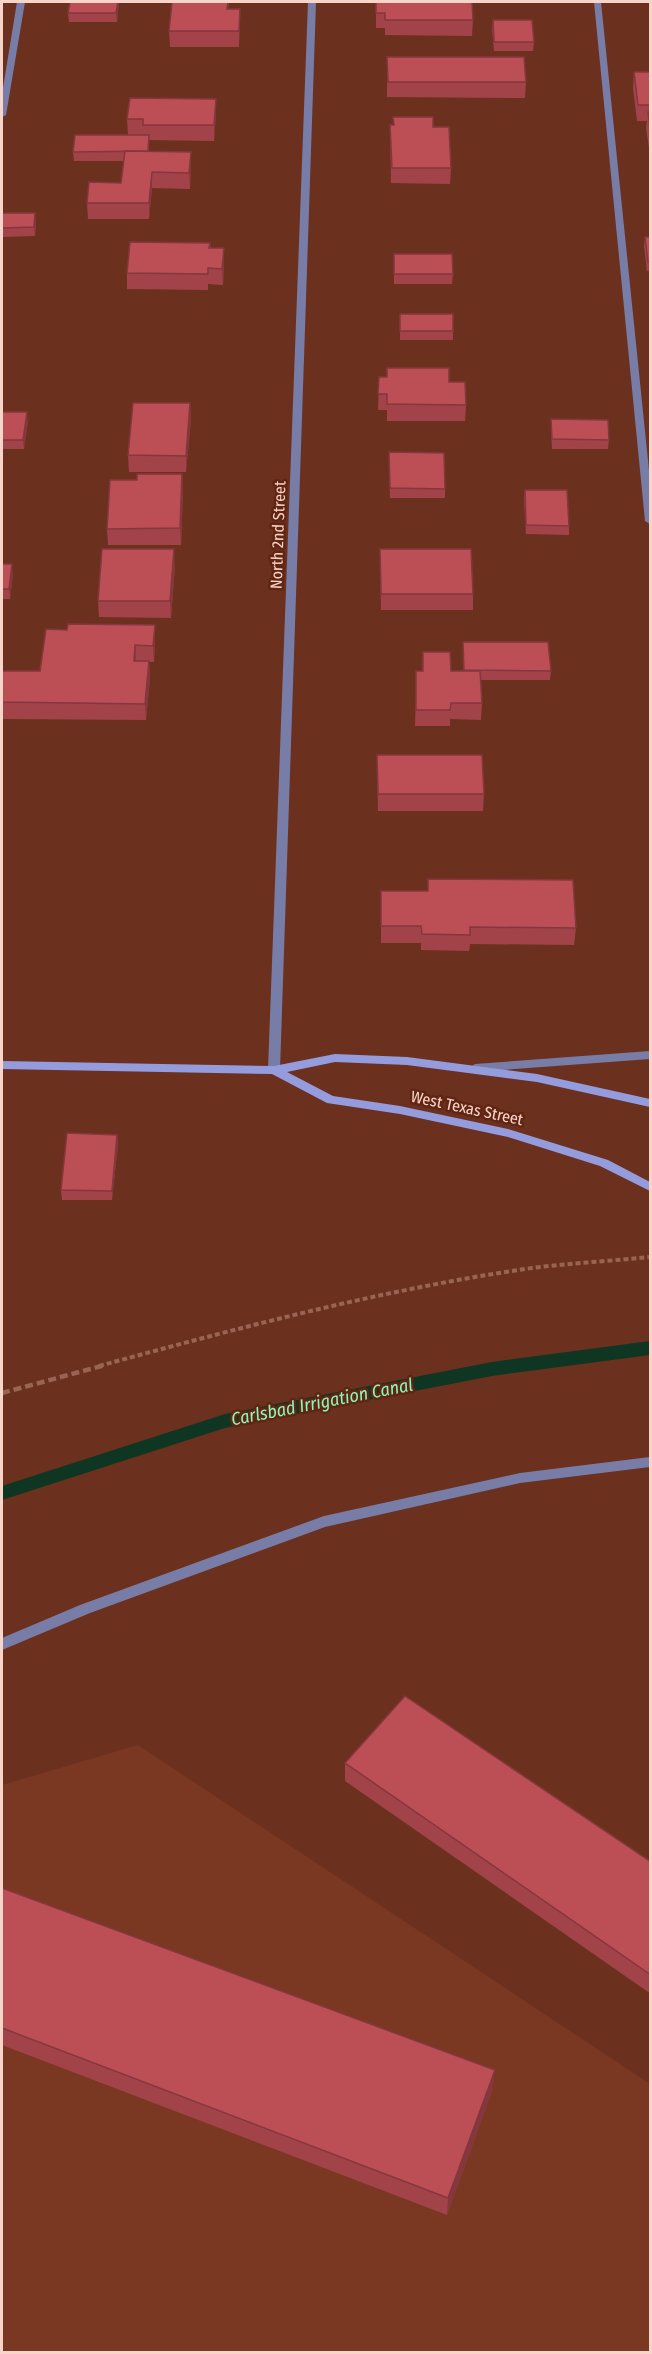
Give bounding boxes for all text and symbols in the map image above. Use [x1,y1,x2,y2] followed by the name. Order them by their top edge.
[267,480,289,589] street label: North 2nd Street
[409,1087,526,1129] street label: West Texas Street
[229,1374,415,1430] water label: Carlsbad Irrigation Canal

